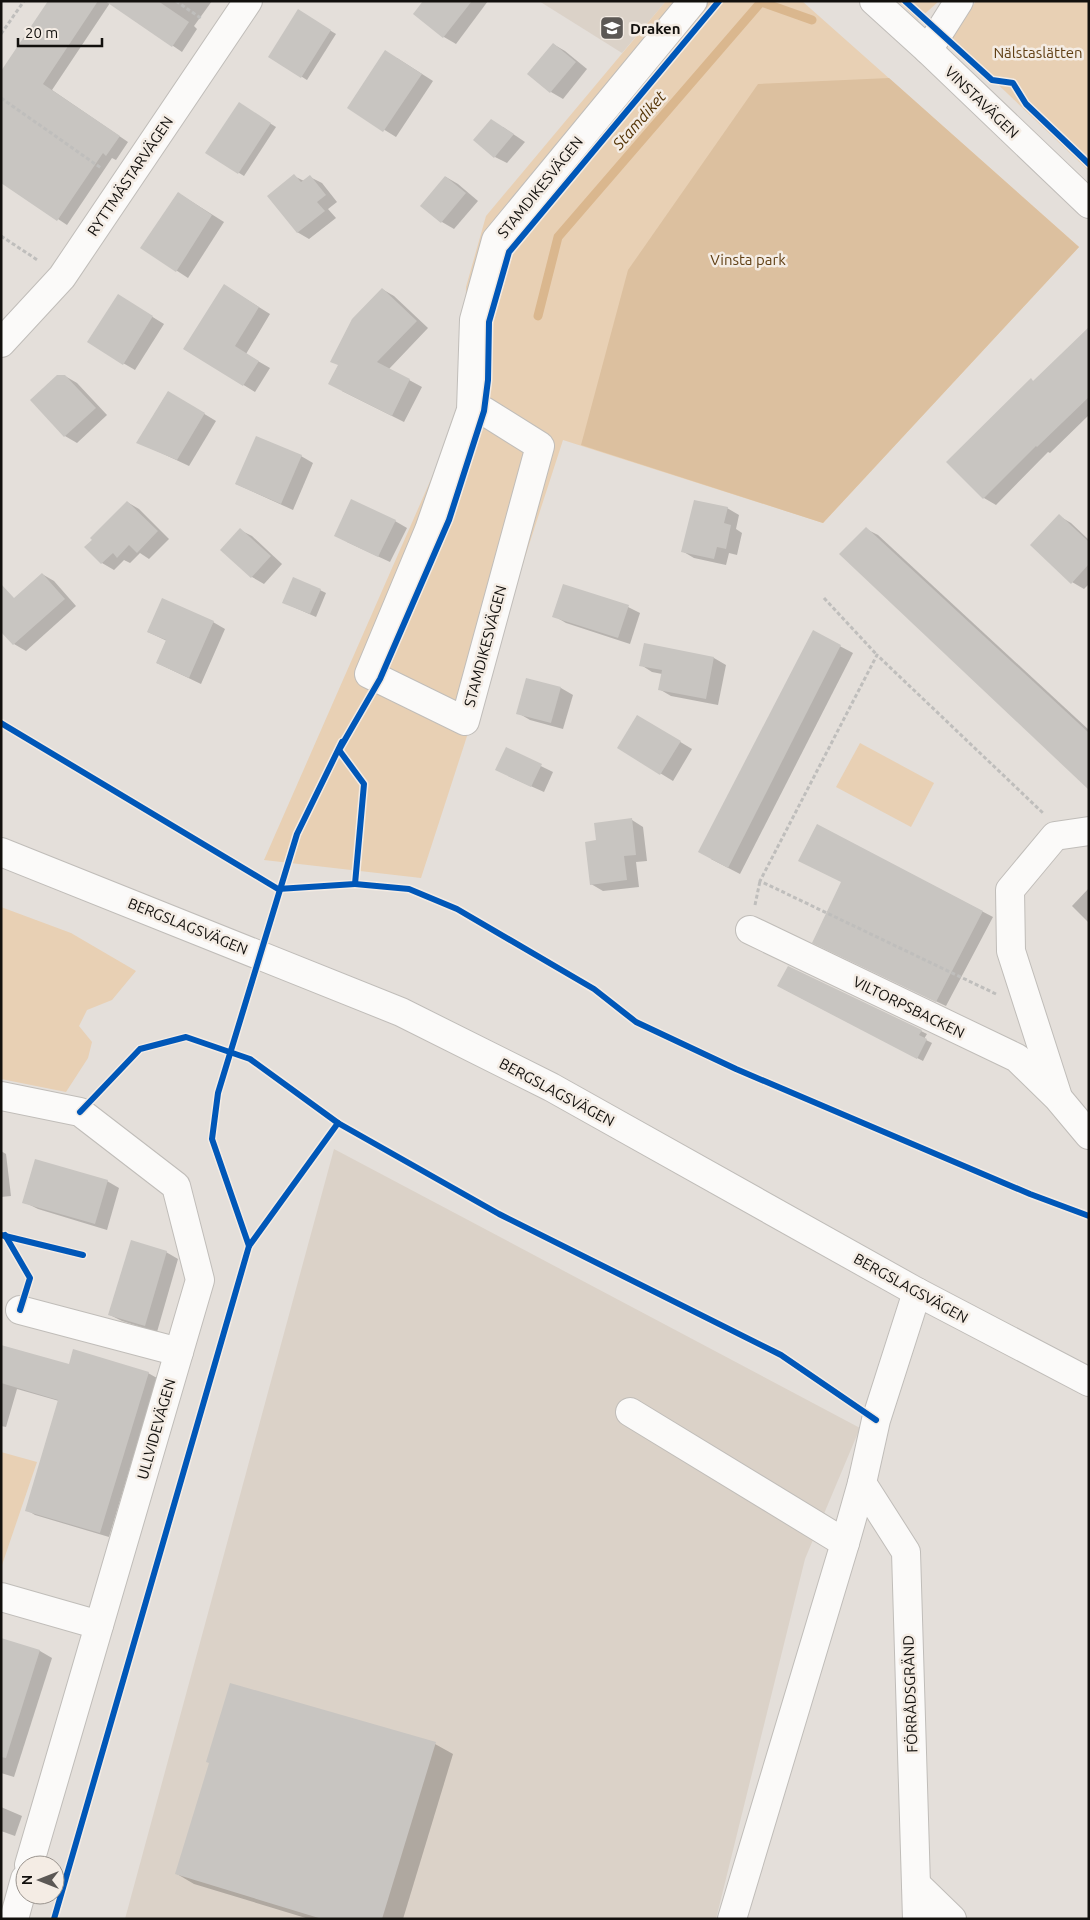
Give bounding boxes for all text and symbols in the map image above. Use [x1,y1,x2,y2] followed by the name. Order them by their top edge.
[18,15,101,47] scale bar
[599,15,625,41] school or university icon: Draken
[630,20,681,37] place label: Draken
[25,24,58,41] text: 20 m
[993,44,1083,61] park label: Nälstaslätten
[942,63,1022,141] street label: VINSTAVÄGEN
[608,87,670,154] water label: Stamdiket
[84,113,176,239] street label: RYTTMÄSTARVÄGEN
[494,133,586,241] street label: STAMDIKESVÄGEN
[710,251,786,268] park label: Vinsta park
[461,583,509,709] street label: STAMDIKESVÄGEN
[126,894,250,958] street label: BERGSLAGSVÄGEN
[850,973,968,1041] street label: VILTORPSBACKEN
[497,1054,617,1130] street label: BERGSLAGSVÄGEN
[851,1250,971,1326] street label: BERGSLAGSVÄGEN
[133,1377,179,1481] street label: ULLVIDEVÄGEN
[899,1635,921,1753] street label: FÖRRÅDSGRÄND
[15,1855,65,1905] north arrow
[19,1875,35,1885] text: N

